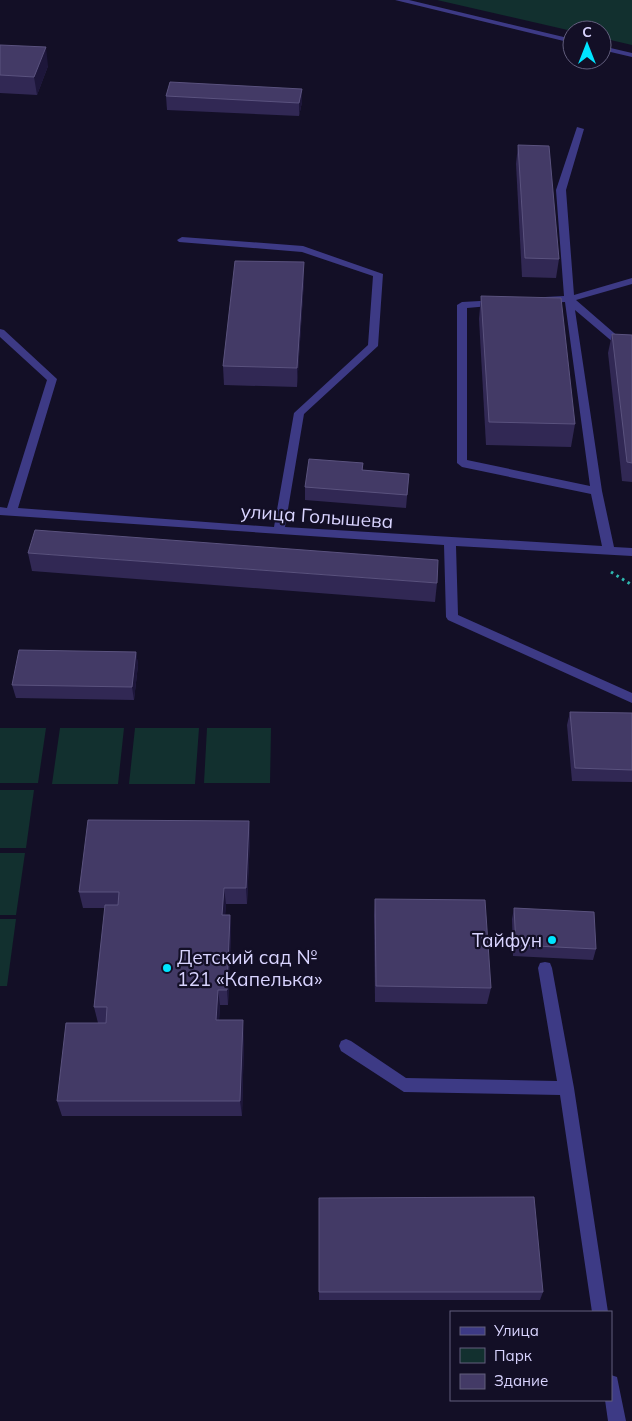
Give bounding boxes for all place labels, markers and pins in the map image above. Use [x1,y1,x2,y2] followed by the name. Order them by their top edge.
[472,928,542,952] place label: Тайфун
[546,934,558,946] marker: Тайфун
[177,945,322,991] place label: Детский сад № 121 «Капелька»
[161,962,173,974] marker: Детский сад № 121 «Капелька»

